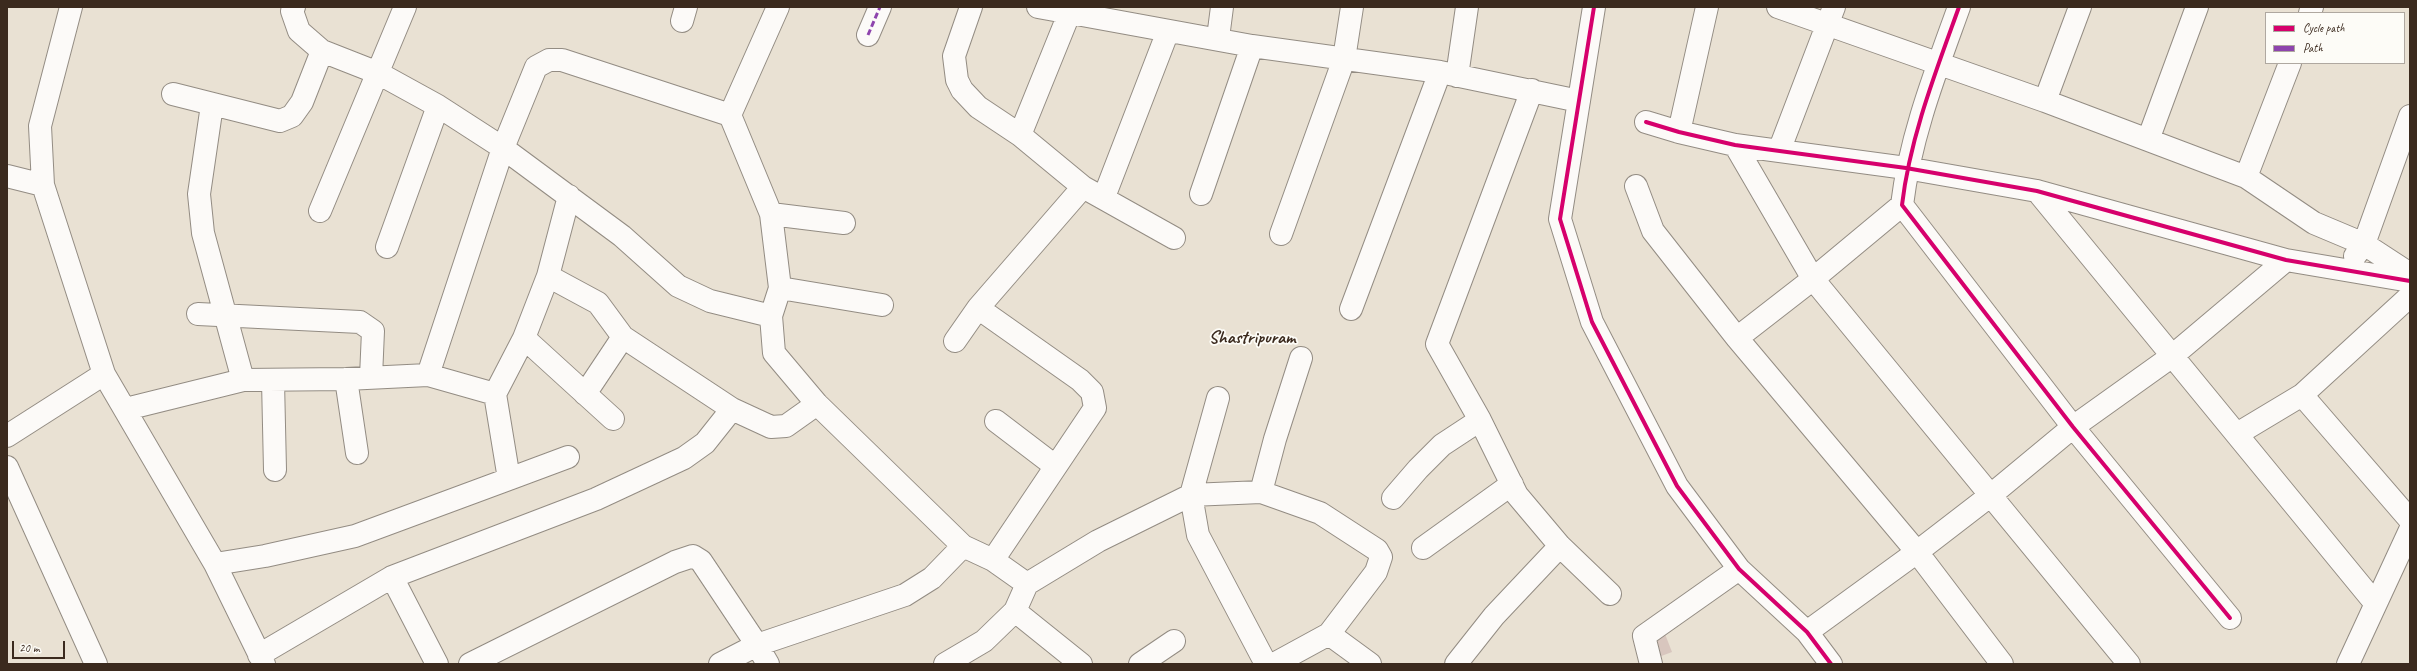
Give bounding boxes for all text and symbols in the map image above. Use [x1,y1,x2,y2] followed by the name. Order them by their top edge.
[2265,12,2405,64] legend
[2303,20,2345,36] text: Cycle path
[2303,40,2323,56] text: Path
[1209,327,1295,349] district label: Shastripuram
[14,633,67,659] scale bar
[19,640,39,656] text: 20 m

